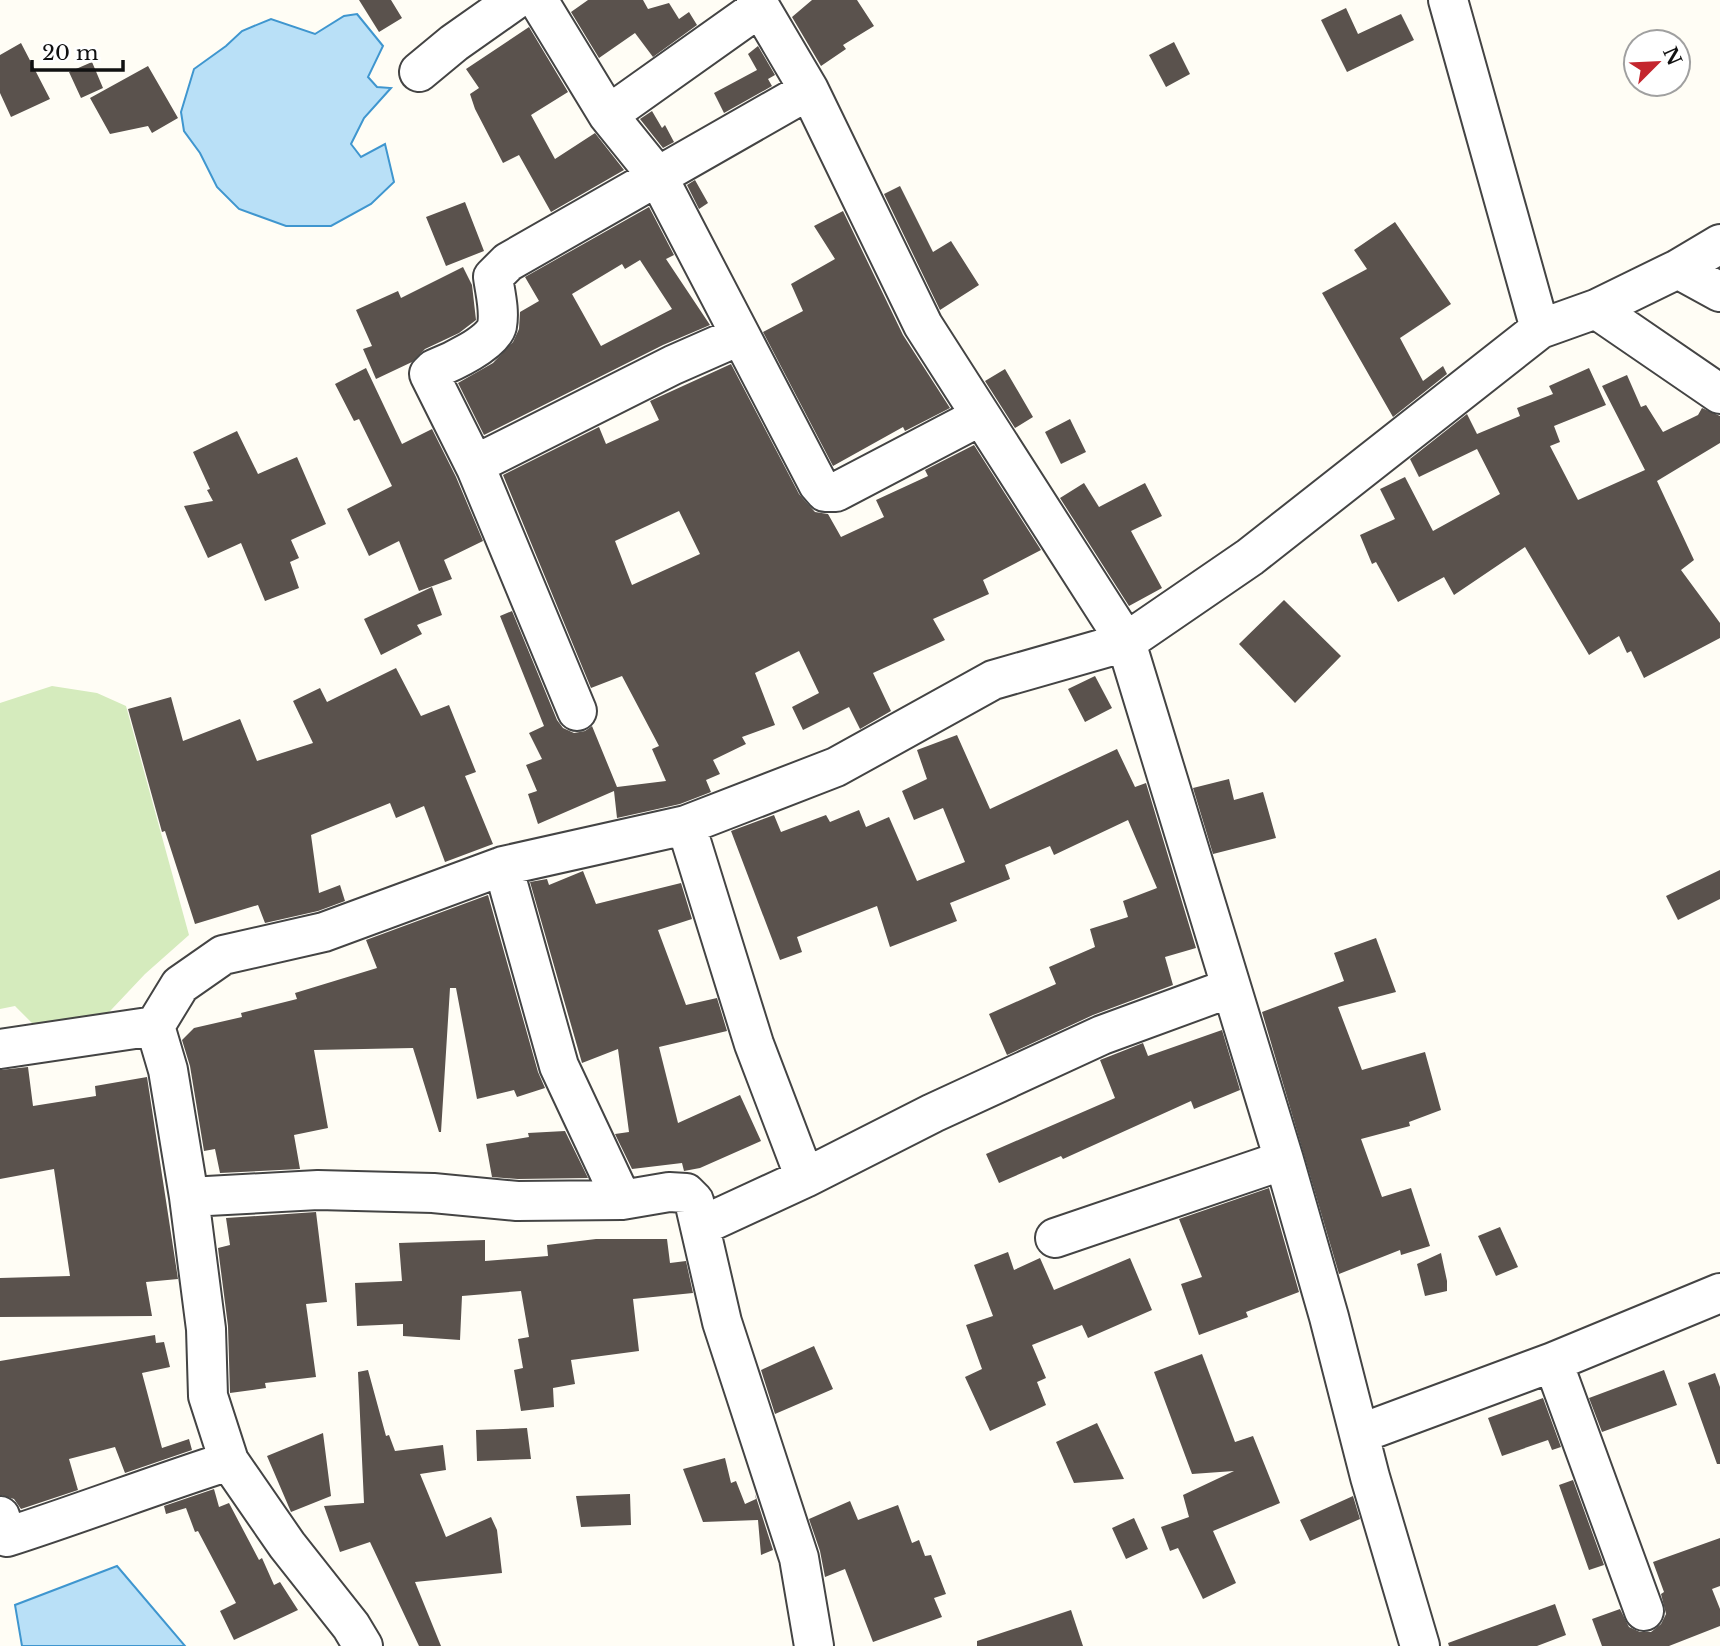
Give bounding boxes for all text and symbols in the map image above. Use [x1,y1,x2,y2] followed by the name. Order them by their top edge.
[32,28,122,72] scale bar
[1622,28,1692,98] north arrow
[42,40,99,66] text: 20 m
[1658,43,1686,69] text: N

